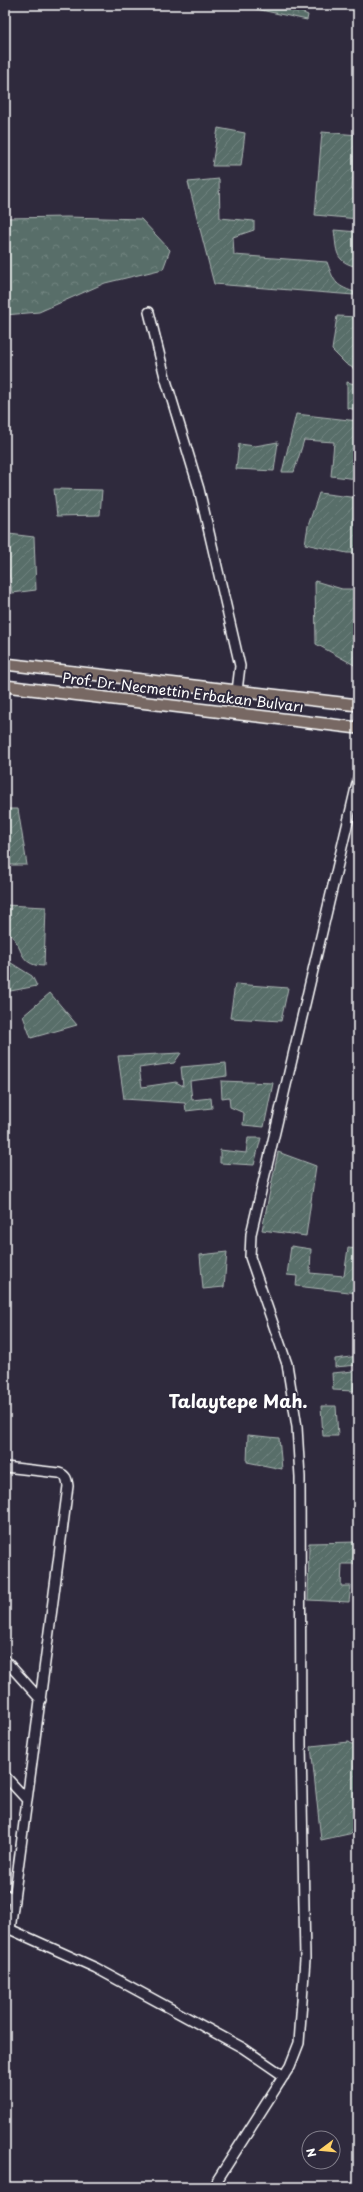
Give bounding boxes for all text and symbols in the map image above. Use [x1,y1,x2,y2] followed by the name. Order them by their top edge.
[61,667,305,717] street label: Prof. Dr. Necmettin Erbakan Bulvarı
[169,1387,308,1414] district label: Talaytepe Mah.
[301,2130,341,2170] north arrow
[301,2146,320,2159] text: N

